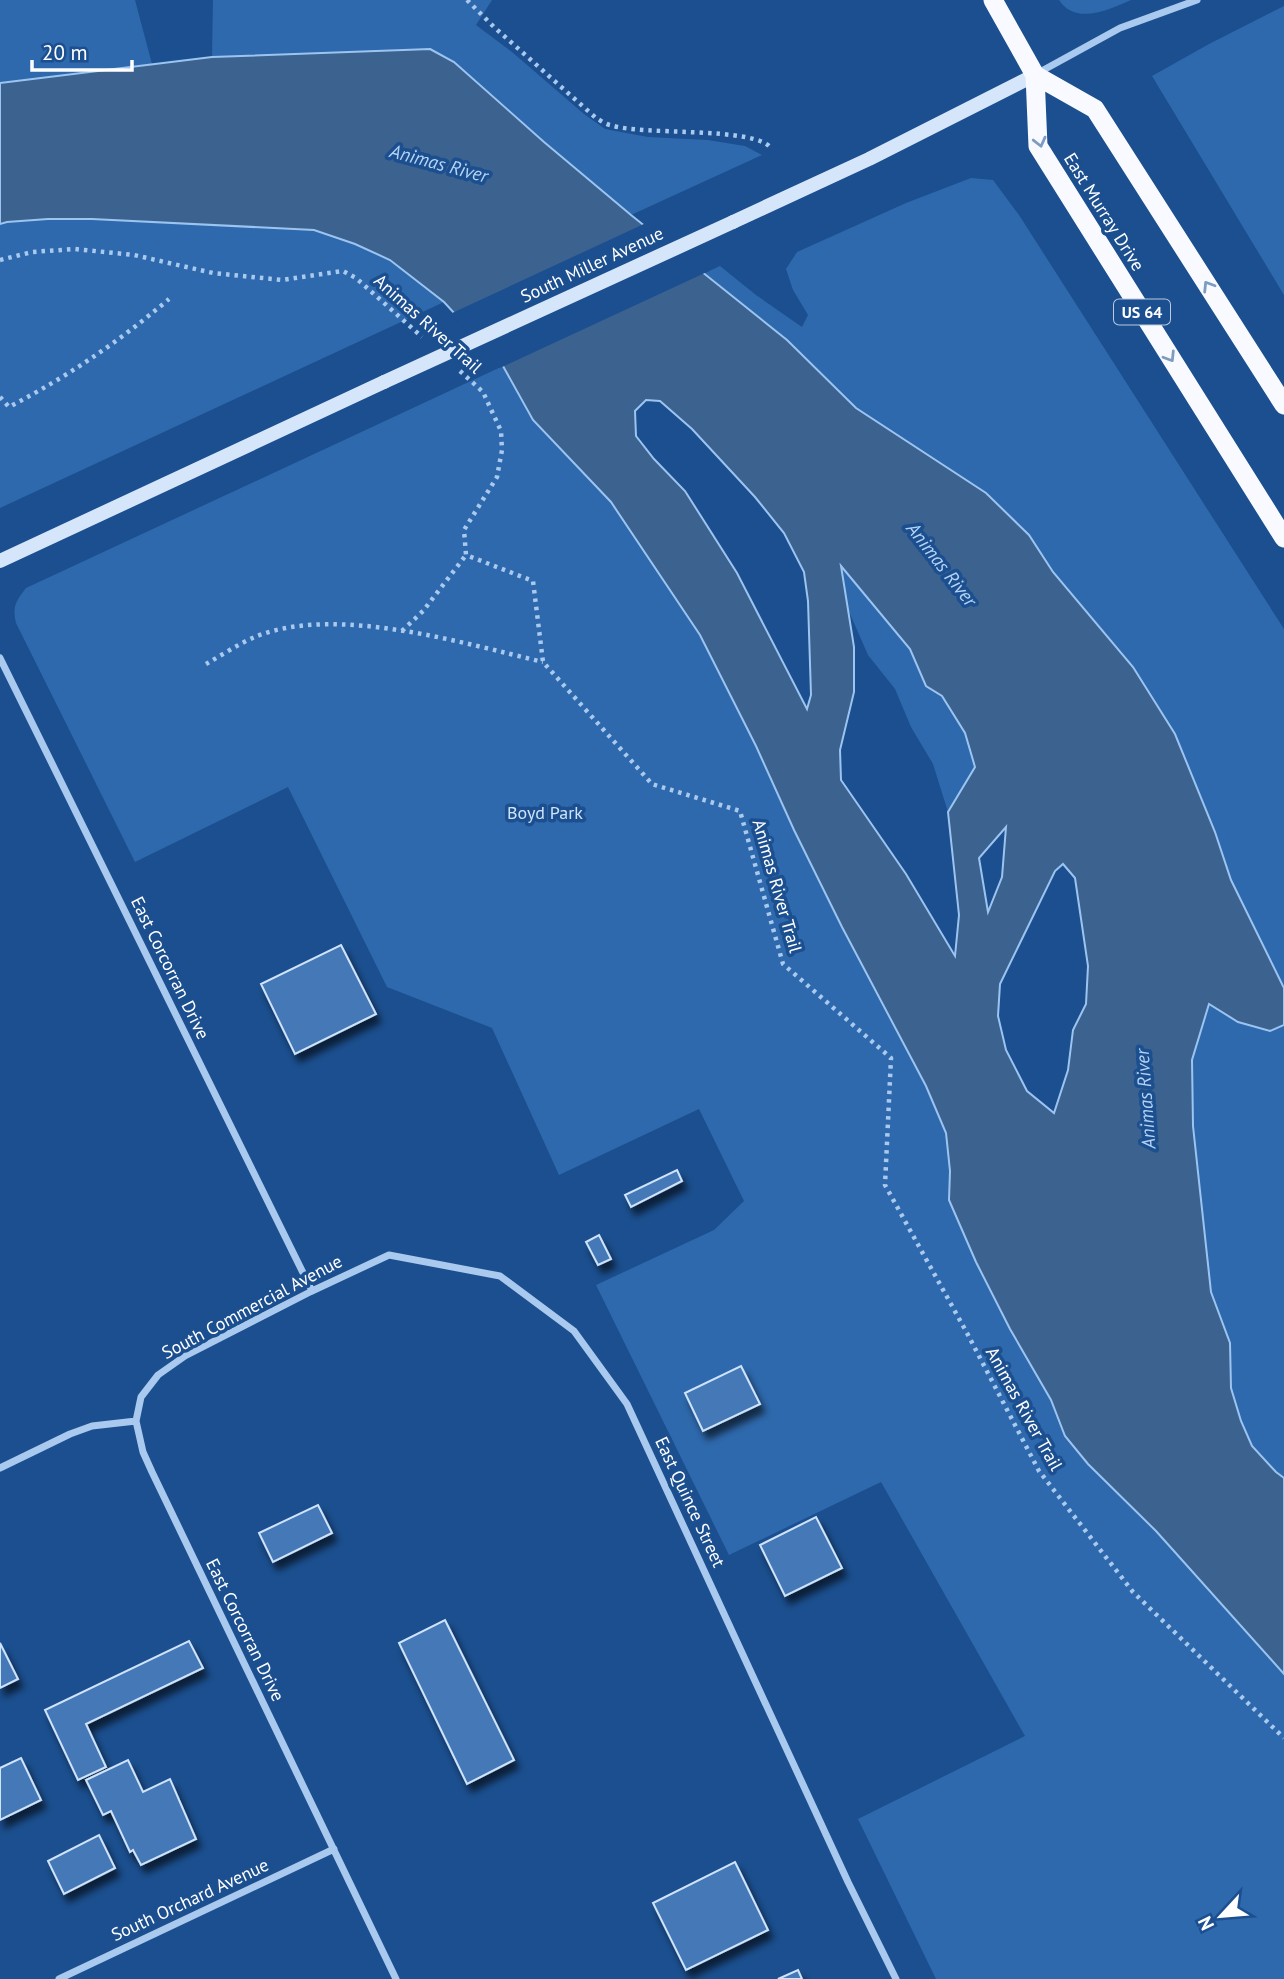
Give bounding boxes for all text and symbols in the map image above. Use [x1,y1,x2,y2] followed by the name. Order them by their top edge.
[32,28,131,72] scale bar
[42,39,88,66] text: 20 m
[1032,136,1046,148] one-way arrow
[386,138,492,188] water label: Animas River
[1059,148,1150,275] street label: East Murray Drive
[517,221,667,308] street label: South Miller Avenue
[369,269,488,379] street label: Animas River Trail
[1203,281,1216,294] one-way arrow
[1114,300,1170,324] road number: US 64
[1162,349,1175,362] one-way arrow
[901,516,983,612] water label: Animas River
[507,801,583,824] park label: Boyd Park
[747,816,808,956] street label: Animas River Trail
[126,893,215,1043] street label: East Corcorran Drive
[1129,1046,1161,1151] water label: Animas River
[158,1249,346,1364] street label: South Commercial Avenue
[981,1343,1068,1475] street label: Animas River Trail
[650,1433,731,1571] street label: East Quince Street
[201,1555,290,1705] street label: East Corcorran Drive
[107,1853,272,1946] street label: South Orchard Avenue
[1186,1881,1256,1951] north arrow
[1192,1913,1219,1934] text: N

